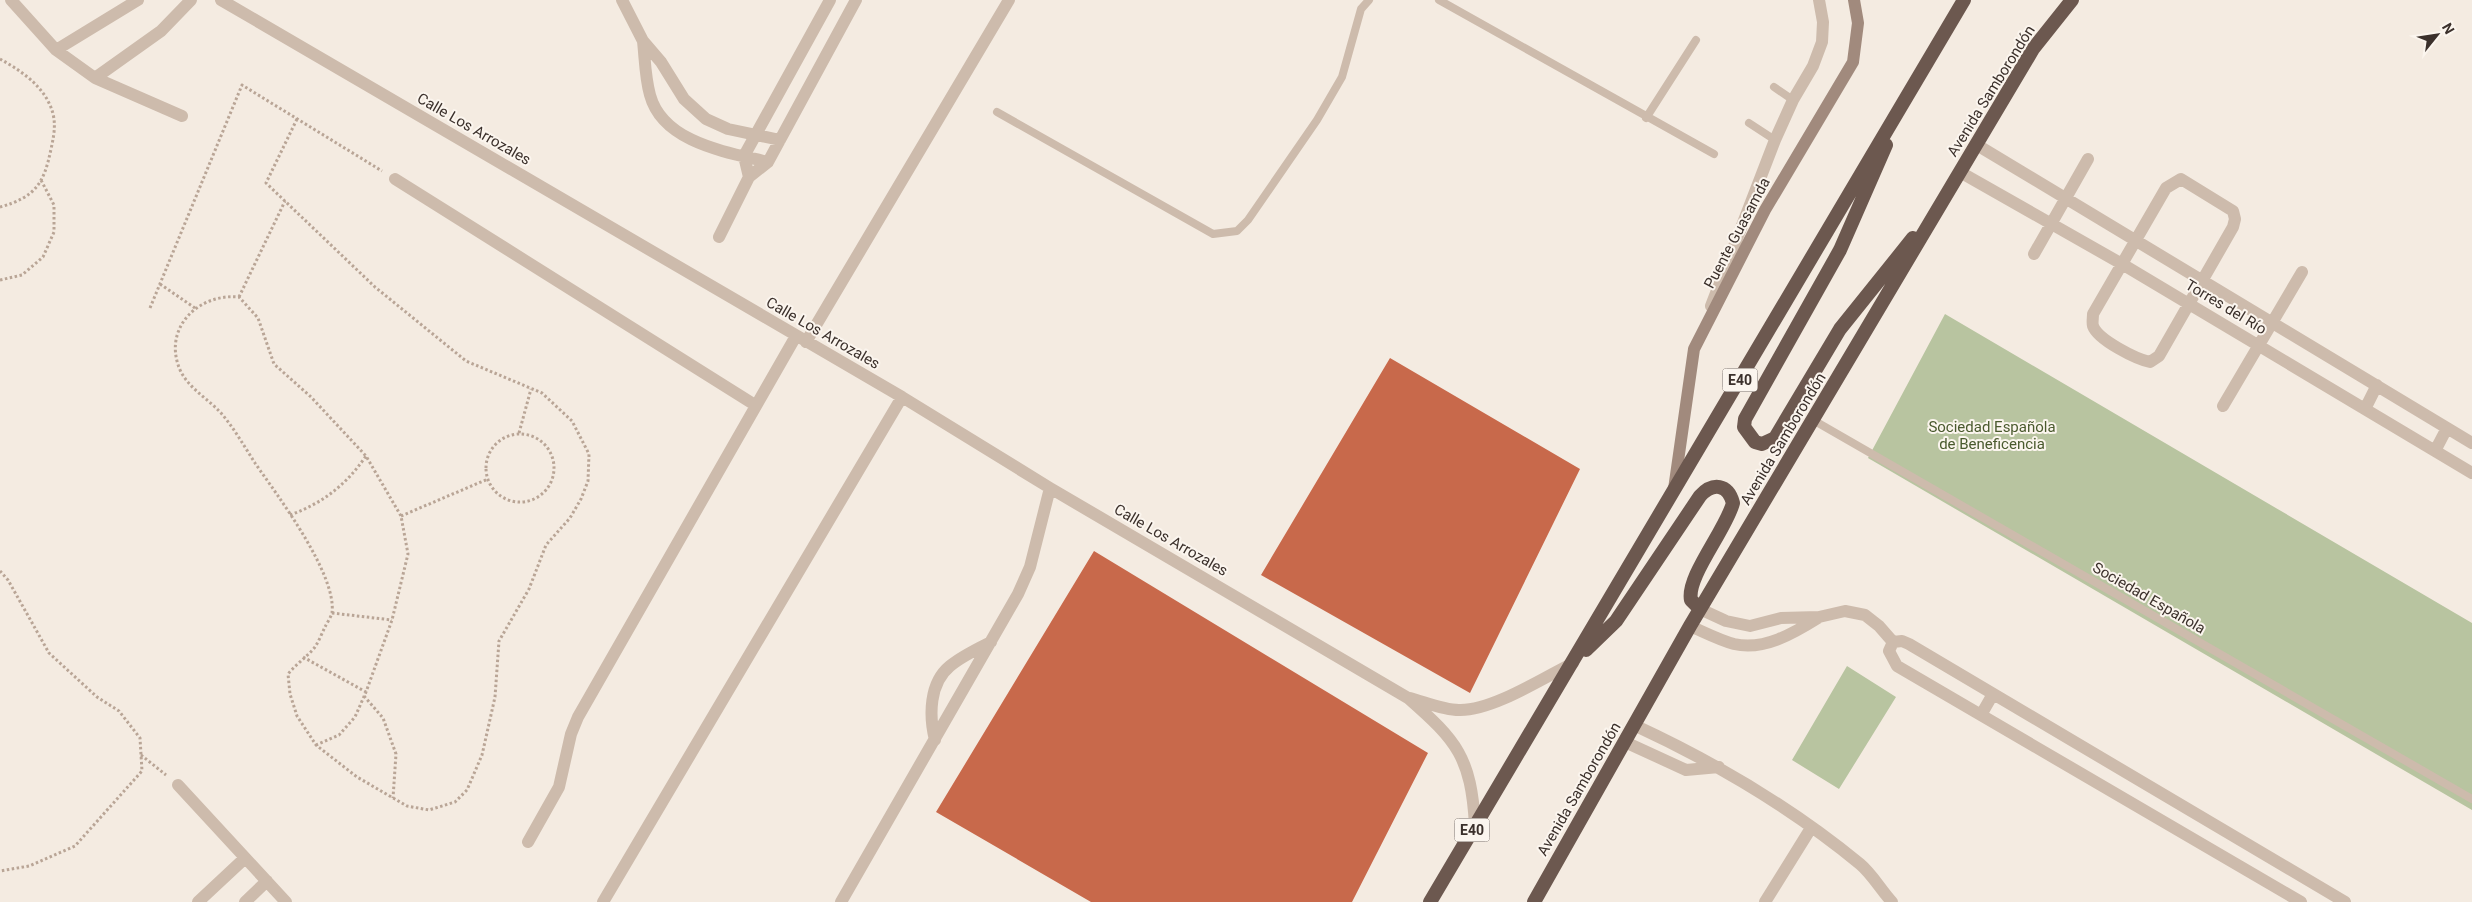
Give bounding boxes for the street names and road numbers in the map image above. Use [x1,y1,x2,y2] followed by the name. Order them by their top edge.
[1943,22,2039,160] street label: Avenida Samborondón
[414,89,534,169] street label: Calle Los Arrozales
[1700,175,1774,291] street label: Puente Guasamda
[2182,276,2270,338] street label: Torres del Río
[763,293,883,373] street label: Calle Los Arrozales
[1722,368,1758,392] road number: E40
[1736,370,1830,508] street label: Avenida Samborondón
[1111,500,1231,580] street label: Calle Los Arrozales
[2089,558,2209,638] street label: Sociedad Española
[1533,719,1625,859] street label: Avenida Samborondón
[1454,818,1490,842] road number: E40

